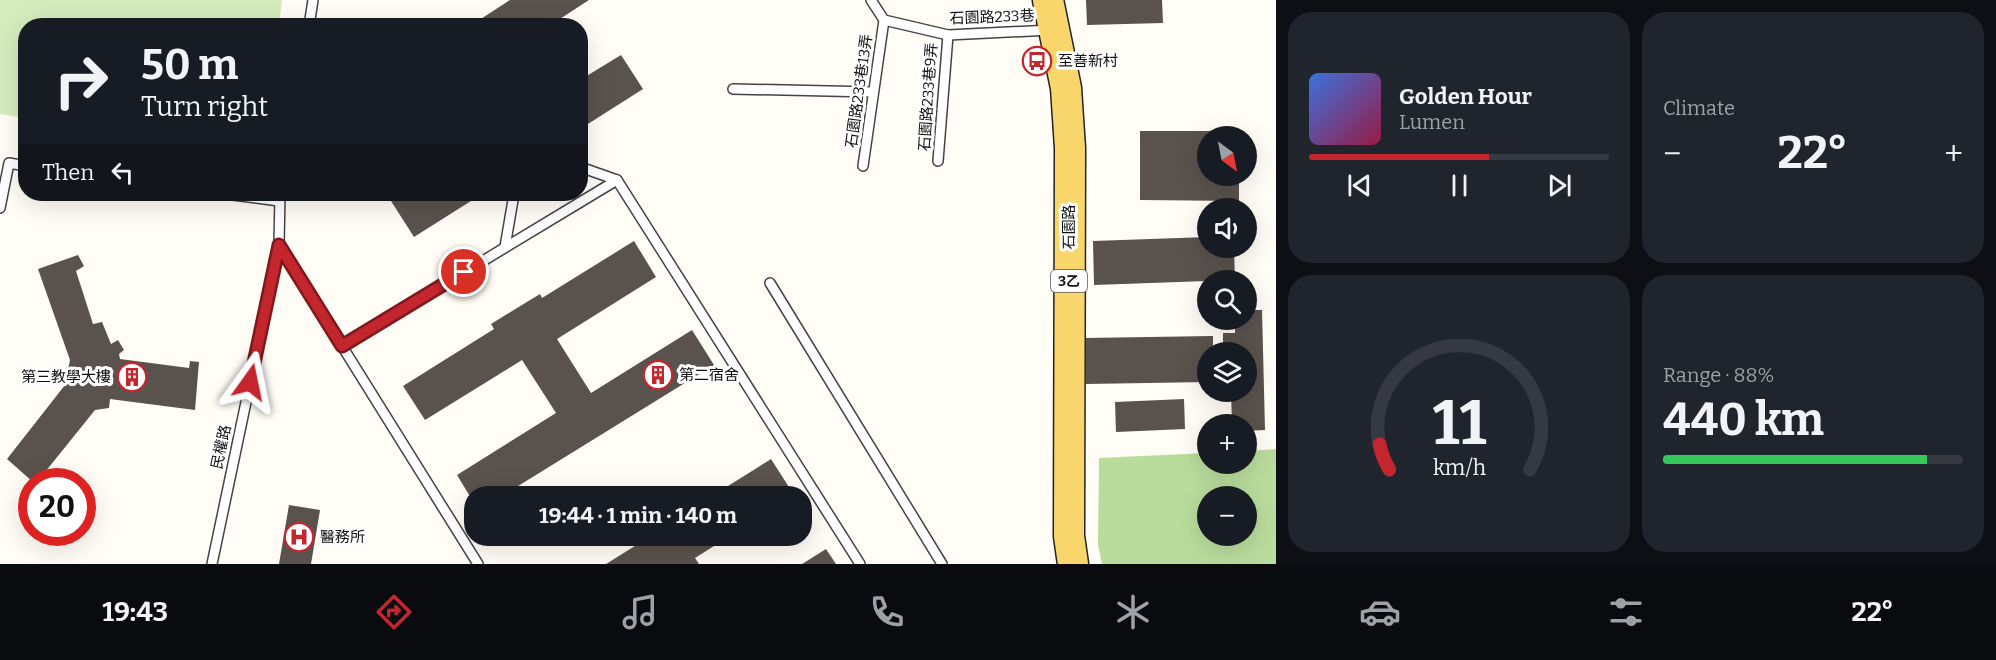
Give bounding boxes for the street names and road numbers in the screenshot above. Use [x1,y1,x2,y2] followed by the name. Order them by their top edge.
[949,7,1035,27] street label: 石園路233巷
[842,33,876,149] street label: 石園路233巷13弄
[915,42,941,152] street label: 石園路233巷9弄
[1060,204,1078,250] street label: 石園路
[1051,270,1087,292] road number: 3乙
[208,423,234,471] street label: 民權路

